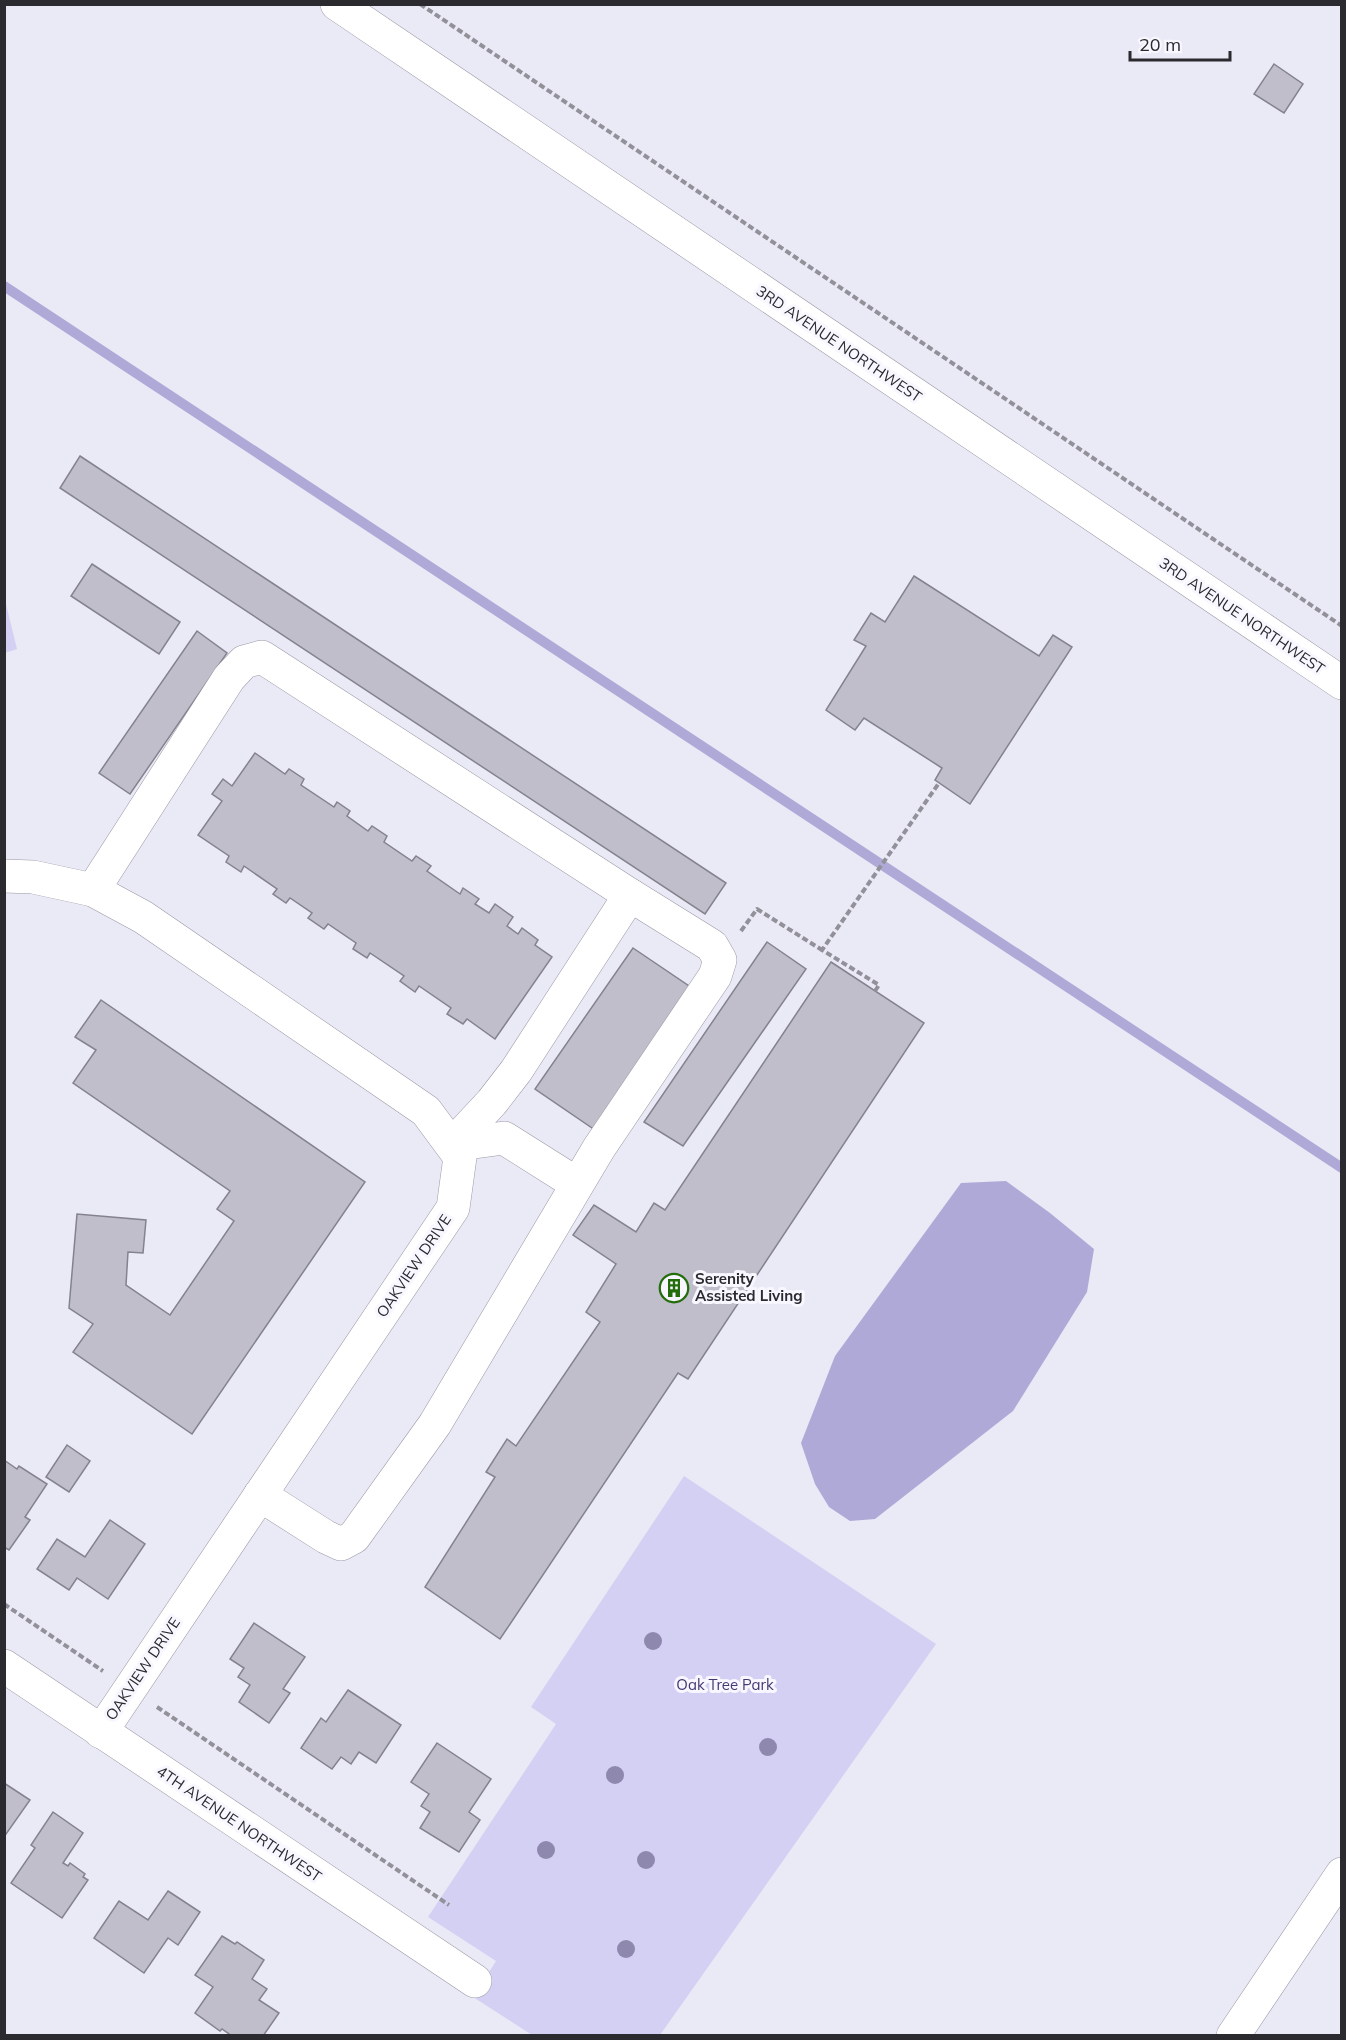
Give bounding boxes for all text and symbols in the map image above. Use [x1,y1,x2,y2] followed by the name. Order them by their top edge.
[1130,24,1230,62] scale bar
[1139,33,1181,56] text: 20 m
[753,281,926,406] street label: 3RD AVENUE NORTHWEST
[1156,553,1329,678] street label: 3RD AVENUE NORTHWEST
[372,1210,455,1321] street label: OAKVIEW DRIVE
[695,1269,803,1305] place label: Serenity Assisted Living
[658,1272,690,1304] building icon: Serenity Assisted Living
[101,1613,184,1724] street label: OAKVIEW DRIVE
[676,1675,774,1694] park label: Oak Tree Park
[153,1761,325,1886] street label: 4TH AVENUE NORTHWEST

